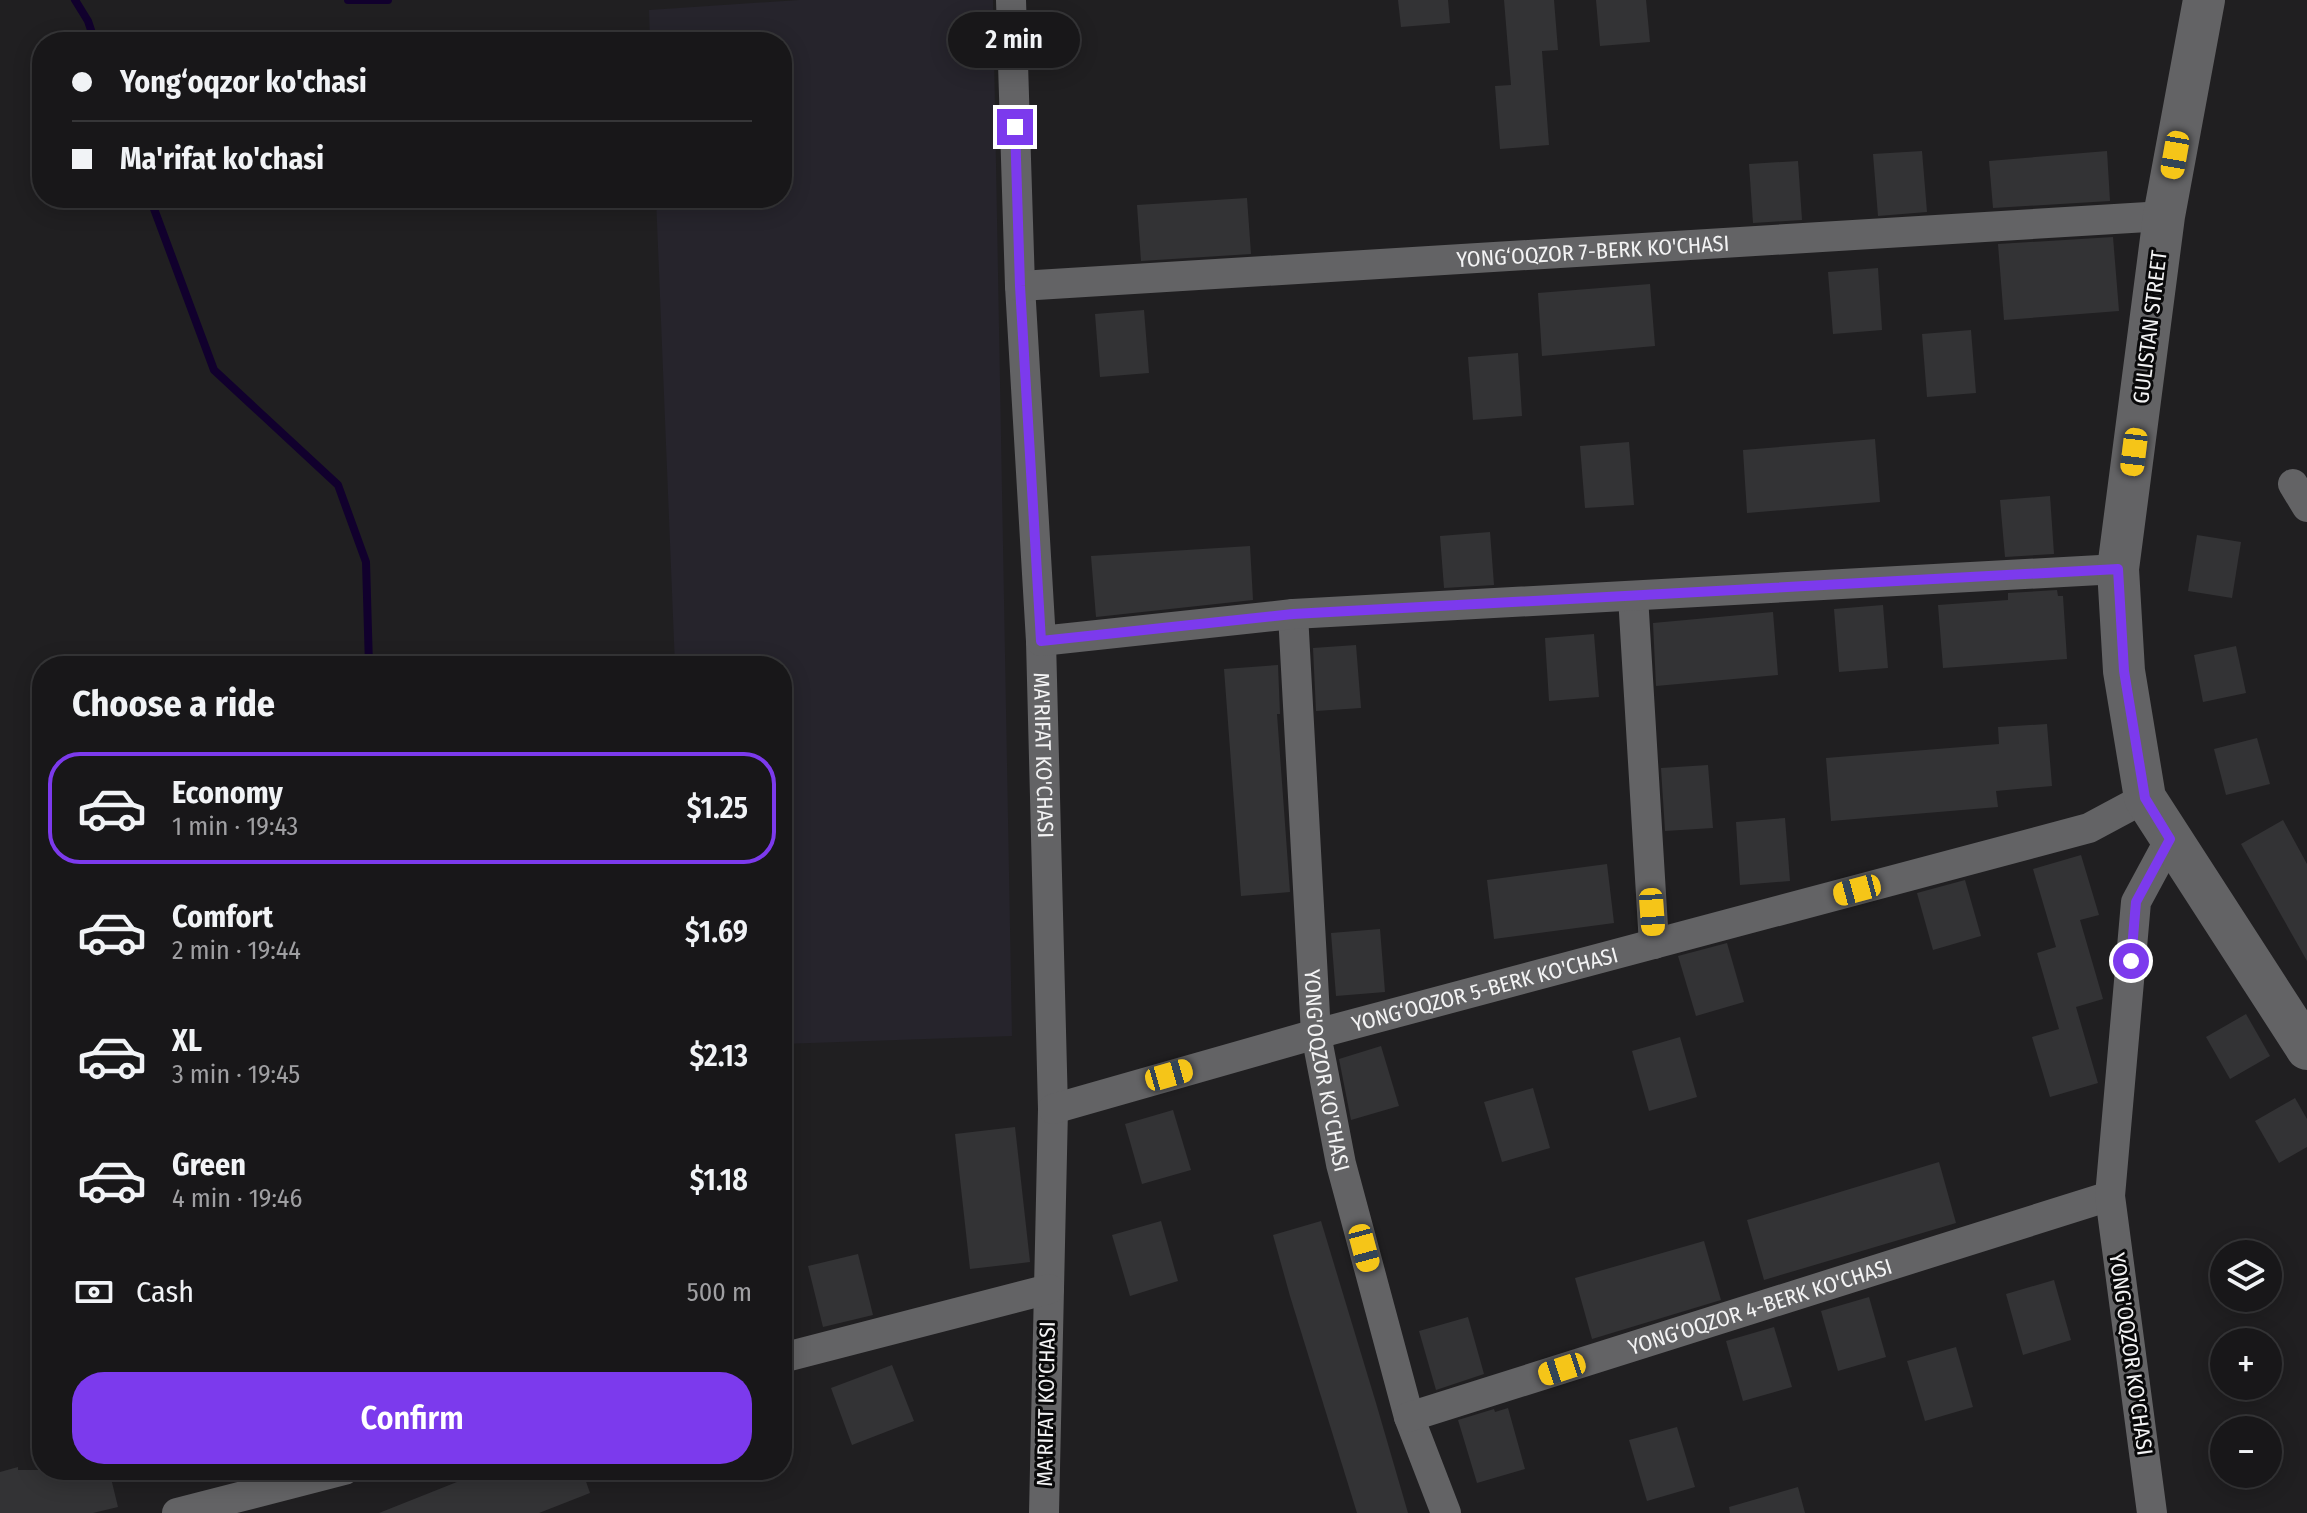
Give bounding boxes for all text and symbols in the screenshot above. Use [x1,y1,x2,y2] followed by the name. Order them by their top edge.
[949,11,1081,67] callout: 2 min
[985,24,1043,55] text: 2 min
[120,64,367,100] text: Yong‘oqzor ko'chasi
[997,109,1033,145] route end
[2159,129,2191,181] car
[120,141,324,177] text: Ma'rifat ko'chasi
[1456,229,1730,273] street label: YONG‘OQZOR 7-BERK KO'CHASI
[2127,248,2173,405] street label: GULISTAN STREET
[2119,427,2149,477] car
[1028,672,1060,838] street label: MA'RIFAT KO'CHASI
[72,682,275,726] text: Choose a ride
[76,772,148,844] icon: car
[172,775,283,811] text: Economy
[687,790,748,826] text: $1.25
[172,811,298,842] text: 1 min · 19:43
[1831,872,1883,908] car
[1638,887,1666,937] car
[76,896,148,968] icon: car
[172,899,273,935] text: Comfort
[685,914,748,950] text: $1.69
[172,935,301,966] text: 2 min · 19:44
[1349,941,1621,1037] street label: YONG‘OQZOR 5-BERK KO'CHASI
[2113,943,2149,979] route start
[1299,968,1356,1175] street label: YONG'OQZOR KO'CHASI
[76,1020,148,1092] icon: car
[172,1023,202,1059] text: XL
[689,1038,748,1074] text: $2.13
[1143,1057,1195,1093] car
[172,1059,300,1090] text: 3 min · 19:45
[76,1144,148,1216] icon: car
[172,1147,246,1183] text: Green
[690,1162,748,1198] text: $1.18
[172,1183,302,1214] text: 4 min · 19:46
[1346,1222,1382,1274] car
[2210,1240,2282,1488] map controls
[2210,1240,2282,1312] button: layers
[2103,1251,2159,1457] street label: YONG'OQZOR KO'CHASI
[1625,1252,1895,1361] street label: YONG‘OQZOR 4-BERK KO'CHASI
[72,1270,116,1314] icon: cash
[136,1274,194,1310] text: Cash
[687,1277,752,1308] text: 500 m
[1031,1321,1061,1487] street label: MA'RIFAT KO'CHASI
[2210,1328,2282,1400] button: +
[1535,1350,1589,1388] car
[72,1372,752,1464] button: Confirm
[2210,1416,2282,1488] button: −

